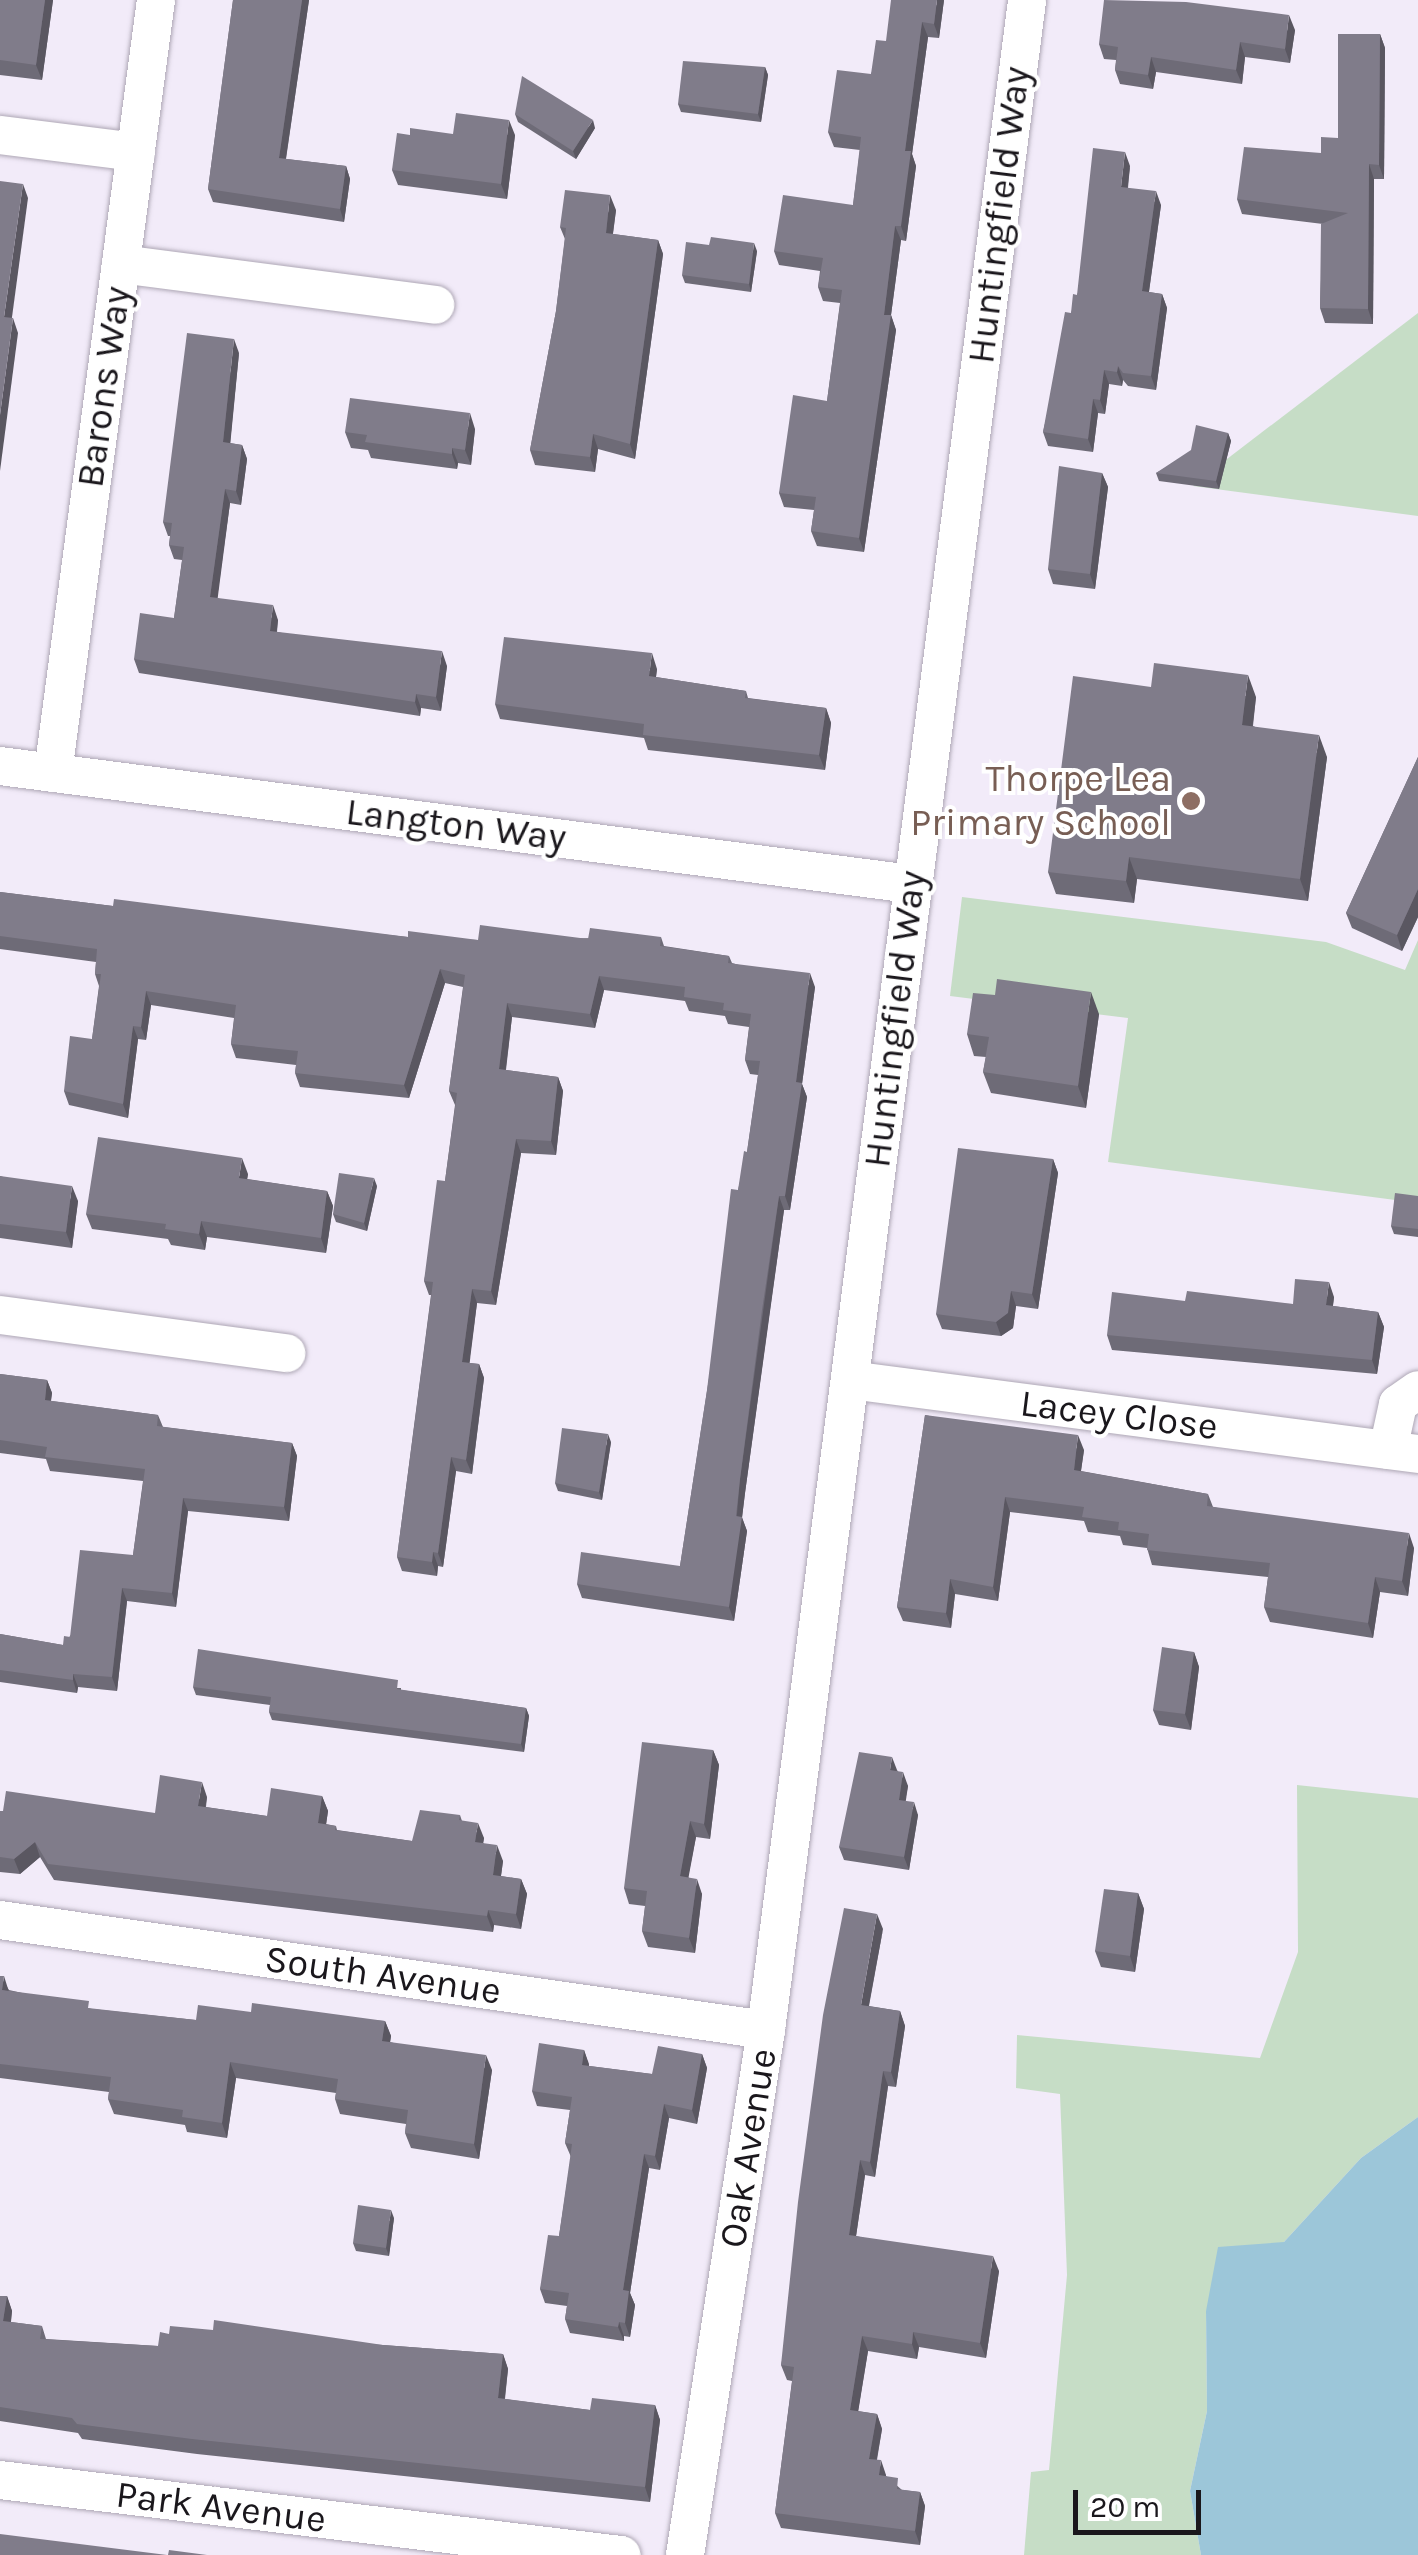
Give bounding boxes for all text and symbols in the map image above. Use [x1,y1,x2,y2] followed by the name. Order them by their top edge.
[958,64,1040,366] street label: Huntingfield Way
[67,284,141,490] street label: Barons Way
[910,756,1171,846] place label: Thorpe Lea Primary School
[343,789,569,861] street label: Langton Way
[1180,790,1202,812] marker: Thorpe Lea Primary School
[854,868,936,1170] street label: Huntingfield Way
[1018,1380,1220,1450] street label: Lacey Close
[262,1936,504,2014] street label: South Avenue
[710,2045,786,2251] street label: Oak Avenue
[1078,2470,1206,2532] scale bar
[113,2472,329,2542] street label: Park Avenue
[1090,2489,1160,2525] text: 20 m

